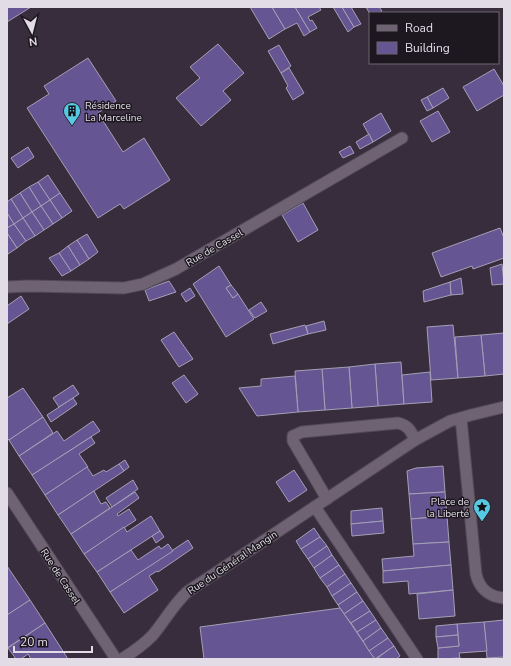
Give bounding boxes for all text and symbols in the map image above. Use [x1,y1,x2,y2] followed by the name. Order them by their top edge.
[12,12,52,52] north arrow
[369,12,499,64] legend
[405,20,433,36] text: Road
[28,33,38,49] text: N
[405,40,450,56] text: Building
[85,99,142,125] place label: Résidence La Marceline
[62,101,82,126] building icon: Résidence La Marceline
[183,226,246,270] street label: Rue de Cassel
[427,495,469,521] place label: Place de la Liberté
[472,497,492,522] place icon: Place de la Liberté
[185,528,280,598] street label: Rue du Général Mangin
[37,546,83,607] street label: Rue de Cassel
[14,628,92,654] scale bar
[20,634,48,650] text: 20 m

